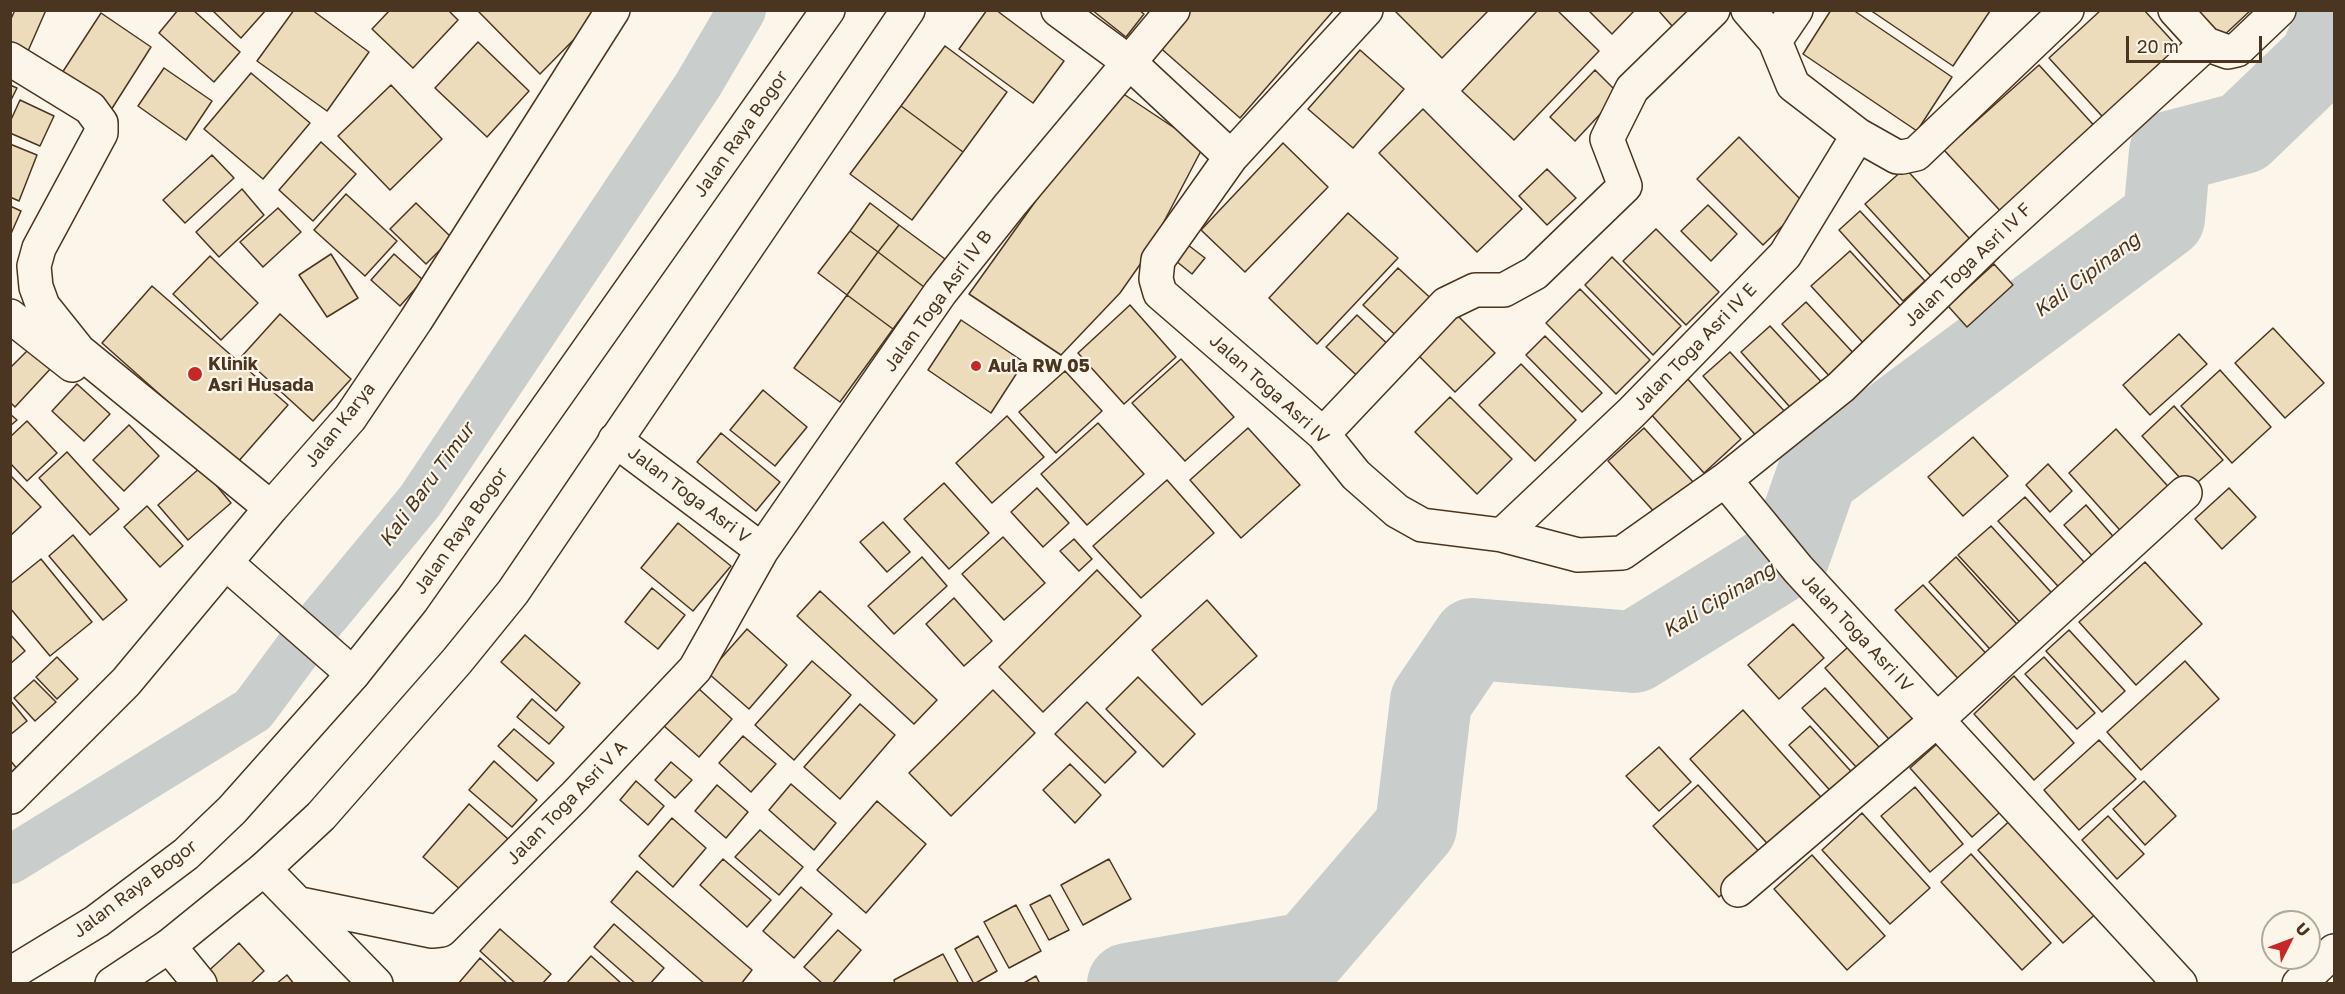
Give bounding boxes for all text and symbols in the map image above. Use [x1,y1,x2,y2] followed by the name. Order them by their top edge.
[2129,24,2266,62] scale bar
[2137,35,2179,57] text: 20 m
[689,67,793,201] street label: Jalan Raya Bogor
[1900,199,2036,331] street label: Jalan Toga Asri IV F
[879,226,997,376] street label: Jalan Toga Asri IV B
[2029,227,2145,323] water label: Kali Cipinang
[1629,279,1761,415] street label: Jalan Toga Asri IV E
[1205,330,1333,448] street label: Jalan Toga Asri IV
[208,353,314,395] place label: Klinik Asri Husada
[988,355,1090,377] place label: Aula RW 05
[969,359,983,373] marker: Aula RW 05
[186,365,204,383] marker: Klinik Asri Husada
[300,378,380,472] street label: Jalan Karya
[374,419,480,551] water label: Kali Baru Timur
[624,442,754,548] street label: Jalan Toga Asri V
[409,464,513,598] street label: Jalan Raya Bogor
[1659,557,1779,643] water label: Kali Cipinang
[1797,570,1917,696] street label: Jalan Toga Asri IV
[502,736,632,870] street label: Jalan Toga Asri V A
[69,835,201,943] street label: Jalan Raya Bogor
[2261,910,2321,970] north arrow
[2292,918,2314,940] text: U

